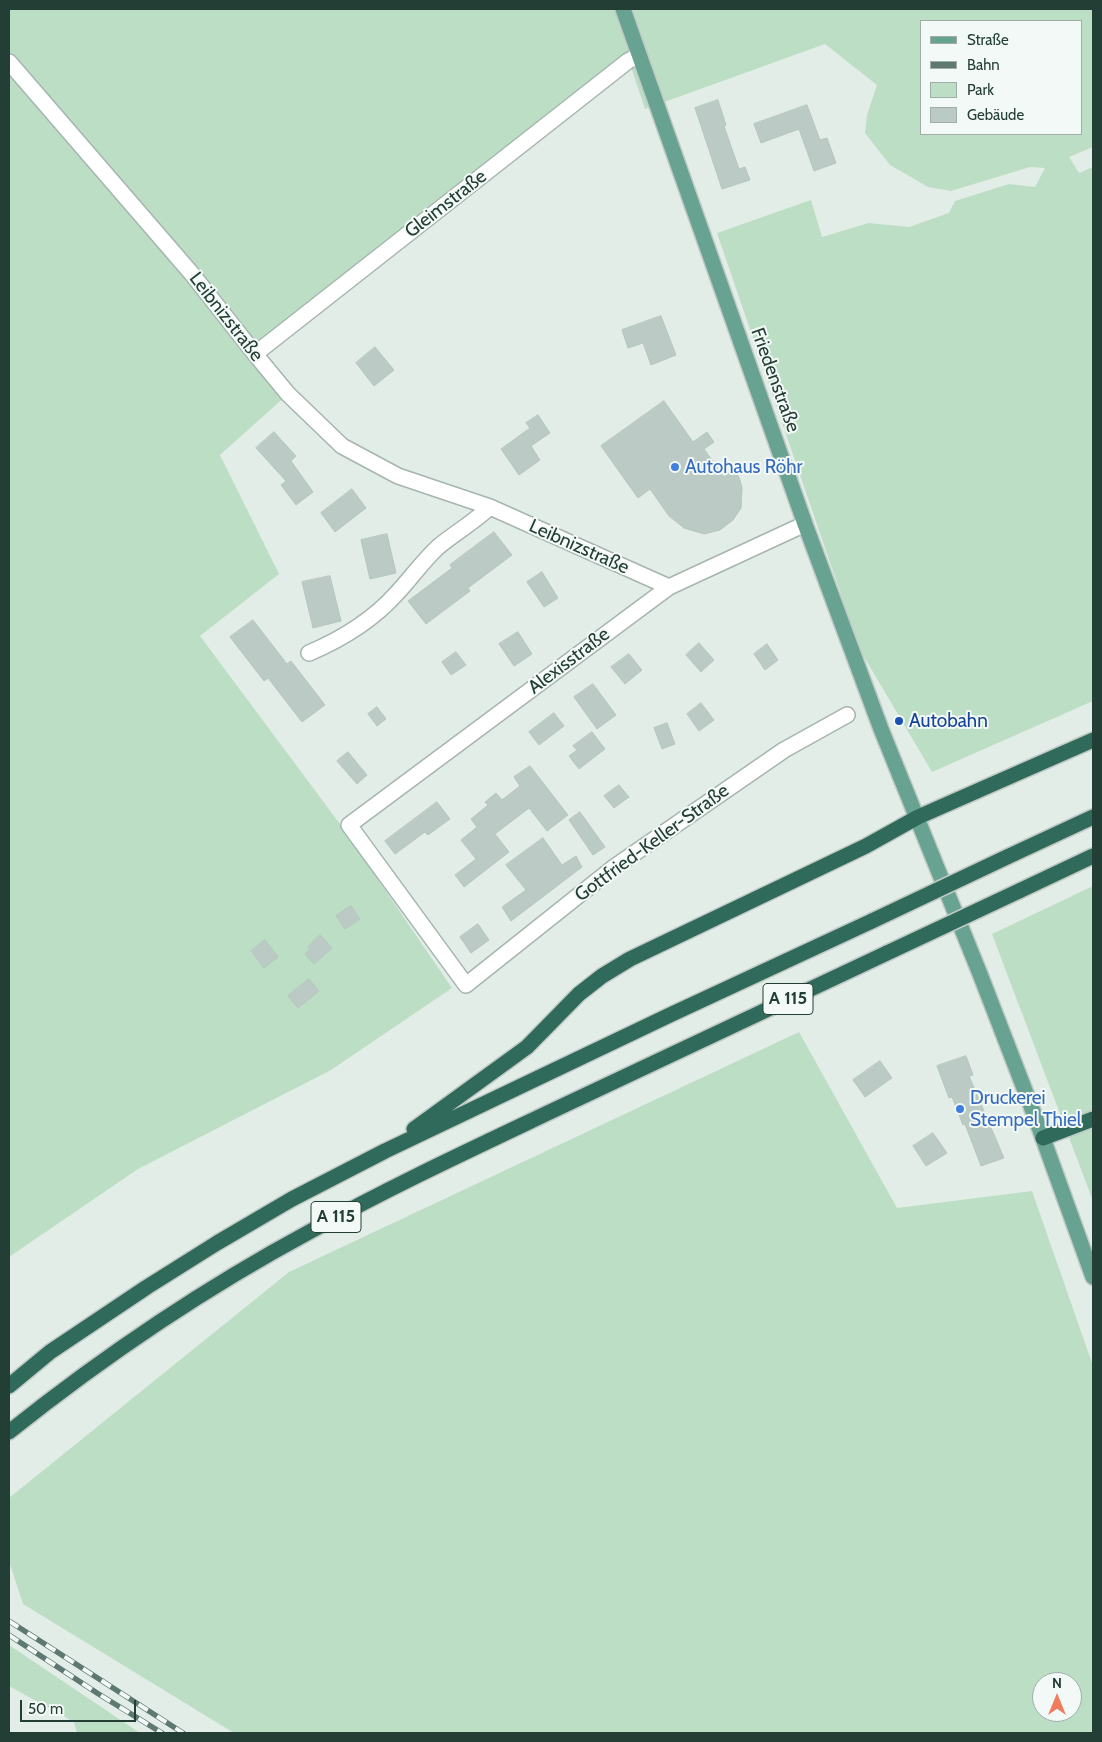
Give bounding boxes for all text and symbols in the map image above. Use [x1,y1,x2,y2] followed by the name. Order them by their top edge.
[920,20,1082,135] legend
[967,31,1009,49] text: Straße
[967,56,1000,74] text: Bahn
[967,81,994,99] text: Park
[967,106,1024,124] text: Gebäude
[401,165,491,243] street label: Gleimstraße
[184,268,268,366] street label: Leibnizstraße
[746,325,804,435] street label: Friedenstraße
[685,456,803,478] place label: Autohaus Röhr
[669,461,681,473] marker: Autohaus Röhr
[525,515,633,579] street label: Leibnizstraße
[524,623,614,699] street label: Alexisstraße
[909,710,988,732] place label: Autobahn
[893,715,905,727] marker: Autobahn
[570,779,734,907] street label: Gottfried-Keller-Straße
[763,984,813,1014] road number: A 115
[970,1087,1081,1131] place label: Druckerei Stempel Thiel
[954,1103,966,1115] marker: Druckerei Stempel Thiel
[311,1202,361,1232] road number: A 115
[1032,1672,1082,1722] north arrow
[1052,1674,1062,1692] text: N
[22,1690,139,1722] scale bar
[28,1700,63,1718] text: 50 m

